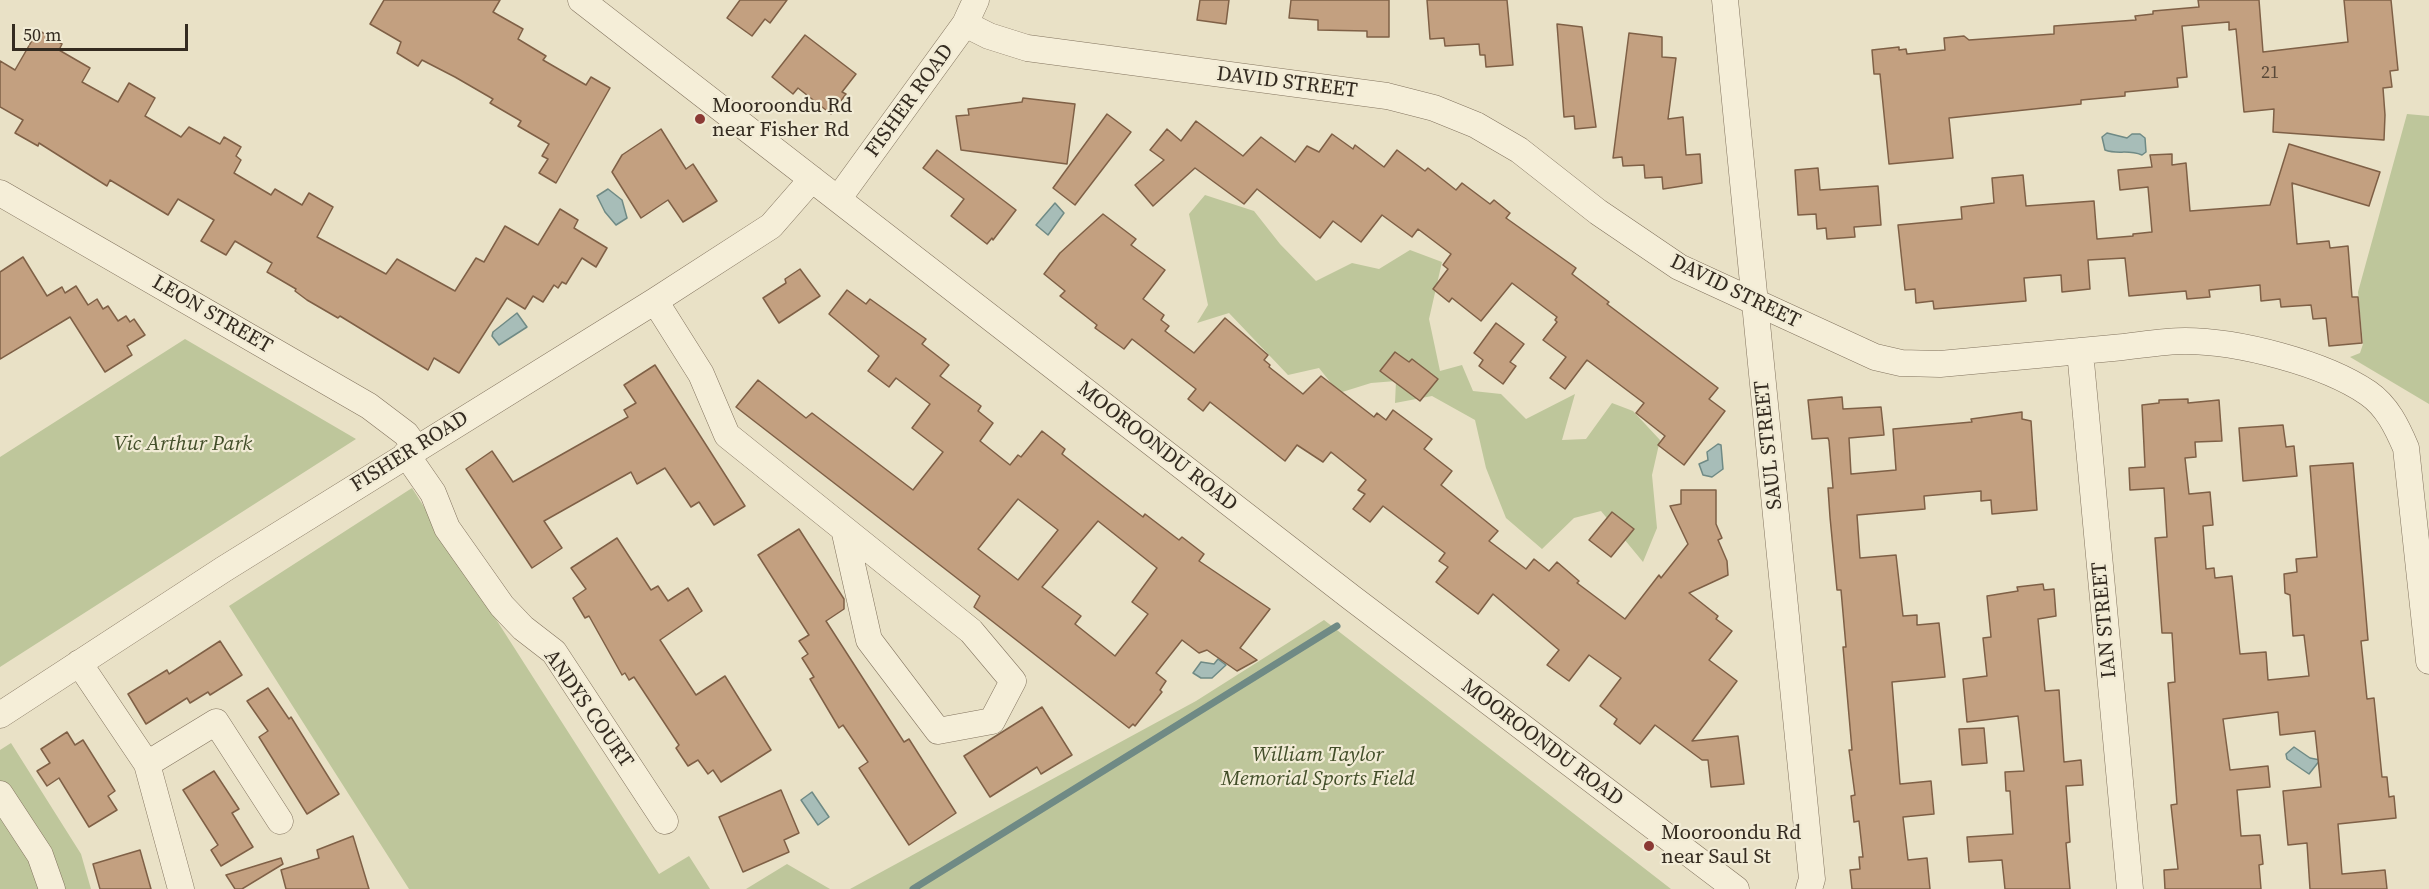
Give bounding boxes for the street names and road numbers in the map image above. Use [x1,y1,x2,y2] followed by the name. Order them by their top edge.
[860,39,960,163] street label: FISHER ROAD
[1215,62,1359,104] street label: DAVID STREET
[1666,250,1804,334] street label: DAVID STREET
[147,270,277,360] street label: LEON STREET
[1072,377,1242,517] street label: MOOROONDU ROAD
[1750,379,1788,511] street label: SAUL STREET
[347,406,473,498] street label: FISHER ROAD
[2087,561,2123,679] street label: IAN STREET
[538,645,638,773] street label: ANDYS COURT
[1456,674,1628,812] street label: MOOROONDU ROAD

